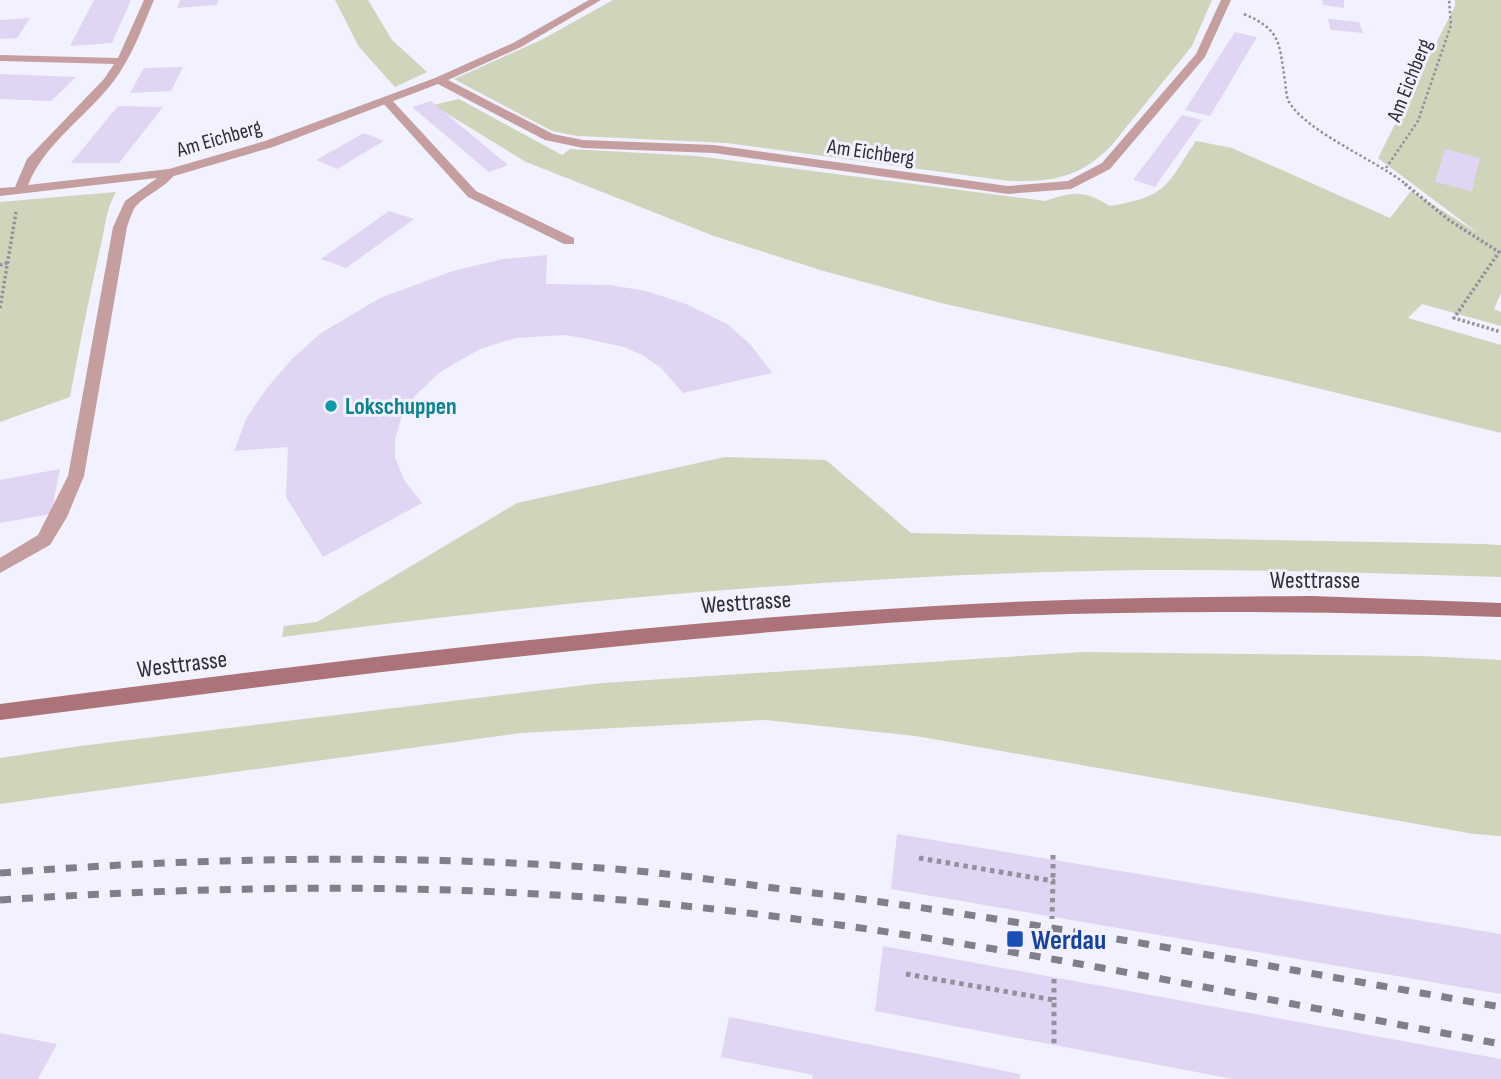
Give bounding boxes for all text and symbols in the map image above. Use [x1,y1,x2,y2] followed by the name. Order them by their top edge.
[1381,35,1437,126] street label: Am Eichberg
[173,114,264,163] street label: Am Eichberg
[825,134,916,171] street label: Am Eichberg
[345,392,457,421] place label: Lokschuppen
[323,398,339,414] marker: Lokschuppen
[1270,566,1360,595] street label: Westtrasse
[700,585,792,620] street label: Westtrasse
[135,645,229,684] street label: Westtrasse
[1031,924,1106,957] place label: Werdau
[1005,929,1025,949] marker: Werdau

